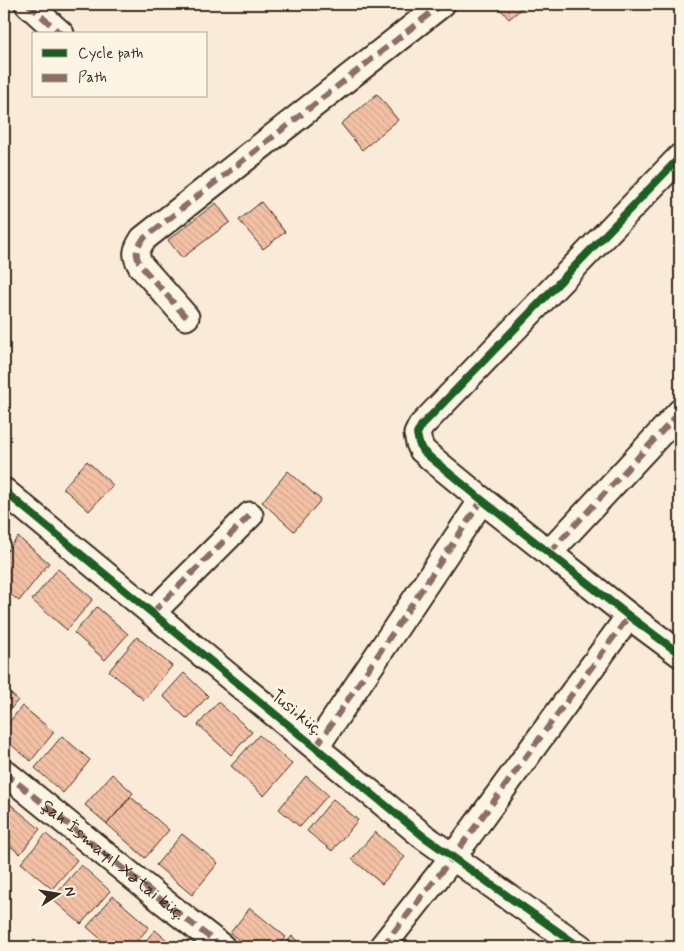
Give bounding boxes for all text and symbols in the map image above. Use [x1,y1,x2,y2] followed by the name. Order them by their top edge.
[32,32,208,98] legend
[78,44,143,64] text: Cycle path
[78,68,107,88] text: Path
[266,684,328,742] street label: Tusi küç.
[35,794,190,926] street label: Şah İsmayıl Xətai küç.
[32,868,82,918] north arrow
[60,885,80,898] text: N

